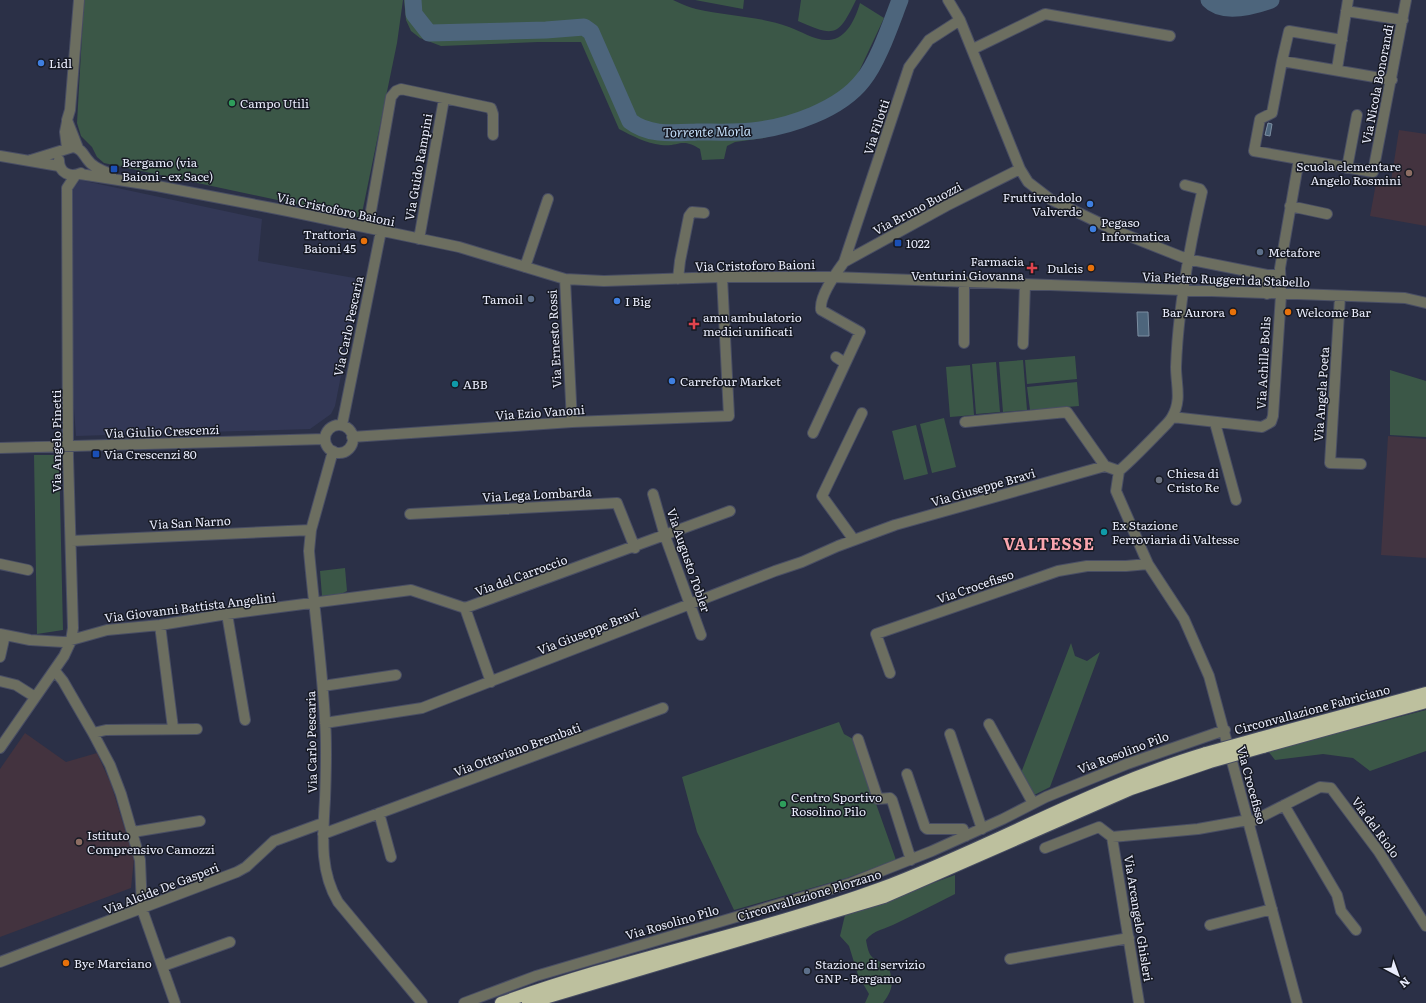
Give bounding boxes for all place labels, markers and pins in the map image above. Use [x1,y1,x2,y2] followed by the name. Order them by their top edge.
[49,54,72,72] place label: Lidl
[36,58,46,68] marker: Lidl
[240,94,309,112] place label: Campo Utili
[227,98,237,108] marker: Campo Utili
[122,153,213,185] place label: Bergamo (via Baioni - ex Sace)
[1296,157,1401,189] place label: Scuola elementare Angelo Rosmini
[109,164,119,174] marker: Bergamo (via Baioni - ex Sace)
[1404,168,1414,178] marker: Scuola elementare Angelo Rosmini
[1003,188,1082,220] place label: Fruttivendolo Valverde
[1085,199,1095,209] marker: Fruttivendolo Valverde
[1101,213,1171,245] place label: Pegaso Informatica
[1088,224,1098,234] marker: Pegaso Informatica
[303,225,357,257] place label: Trattoria Baioni 45
[906,234,930,252] place label: 1022
[359,236,369,246] marker: Trattoria Baioni 45
[893,238,903,248] marker: 1022
[1268,243,1320,261] place label: Metafore
[1255,247,1265,257] marker: Metafore
[911,252,1025,284] place label: Farmacia Venturini Giovanna
[1047,259,1084,277] place label: Dulcis
[1027,263,1037,273] marker: Farmacia Venturini Giovanna
[1086,263,1096,273] marker: Dulcis
[482,290,523,308] place label: Tamoil
[625,292,651,310] place label: I Big
[526,294,536,304] marker: Tamoil
[612,296,622,306] marker: I Big
[1162,303,1226,321] place label: Bar Aurora
[1296,303,1371,321] place label: Welcome Bar
[1228,307,1238,317] marker: Bar Aurora
[1283,307,1293,317] marker: Welcome Bar
[703,308,802,340] place label: amu ambulatorio medici unificati
[688,318,700,330] marker: amu ambulatorio medici unificati
[680,372,781,390] place label: Carrefour Market
[463,375,488,393] place label: ABB
[667,376,677,386] marker: Carrefour Market
[450,379,460,389] marker: ABB
[104,445,197,463] place label: Via Crescenzi 80
[91,449,101,459] marker: Via Crescenzi 80
[1167,464,1219,496] place label: Chiesa di Cristo Re
[1154,475,1164,485] marker: Chiesa di Cristo Re
[1112,516,1239,548] place label: Ex Stazione Ferroviaria di Valtesse
[1099,527,1109,537] marker: Ex Stazione Ferroviaria di Valtesse
[791,788,882,820] place label: Centro Sportivo Rosolino Pilo
[778,799,788,809] marker: Centro Sportivo Rosolino Pilo
[87,826,215,858] place label: Istituto Comprensivo Camozzi
[74,837,84,847] marker: Istituto Comprensivo Camozzi
[74,954,152,972] place label: Bye Marciano
[815,955,925,987] place label: Stazione di servizio GNP - Bergamo
[61,958,71,968] marker: Bye Marciano
[802,966,812,976] marker: Stazione di servizio GNP - Bergamo

